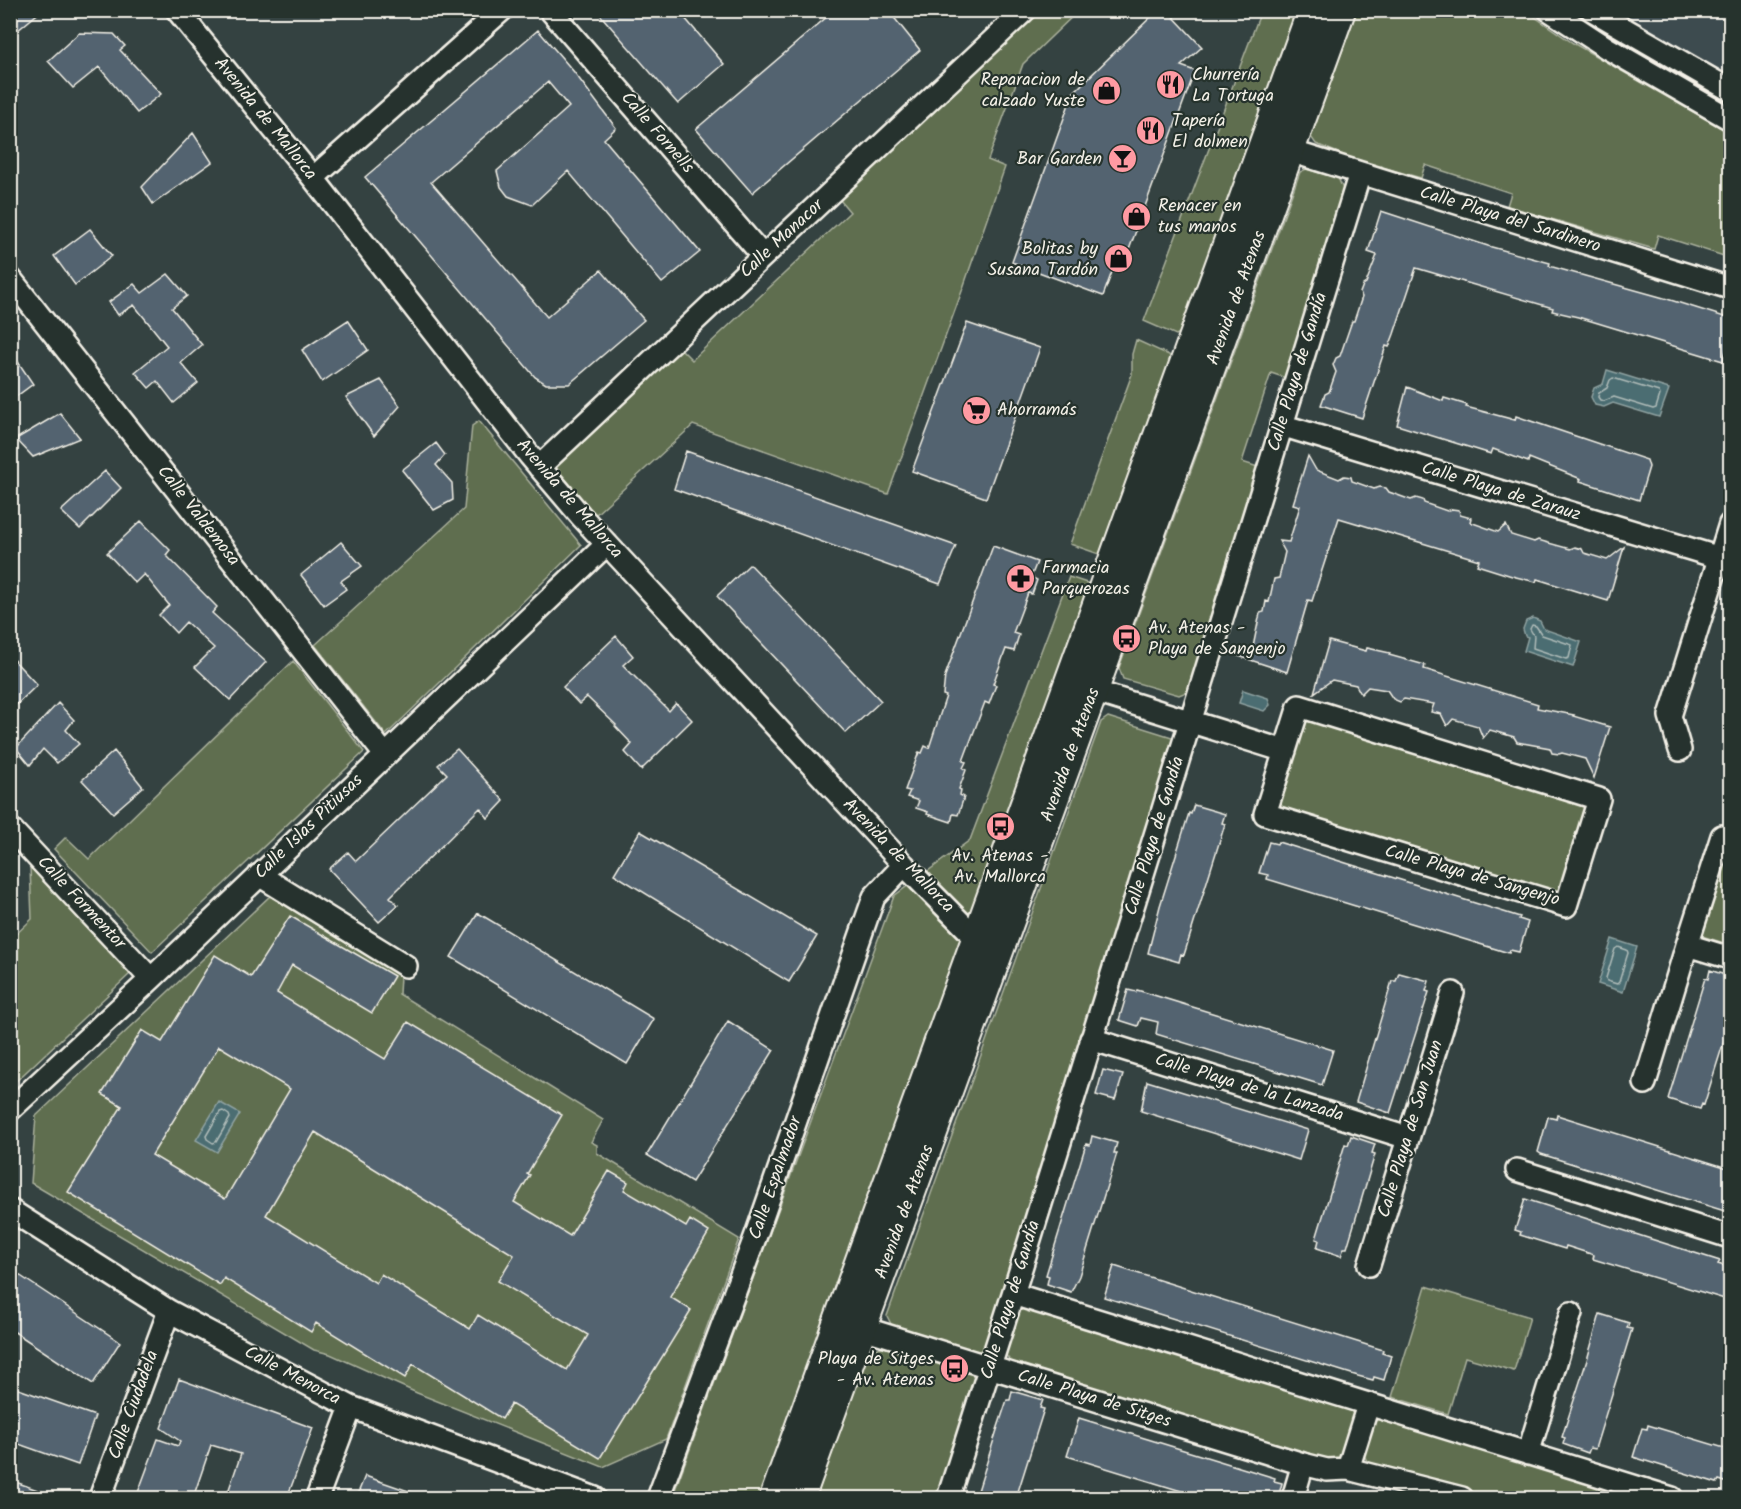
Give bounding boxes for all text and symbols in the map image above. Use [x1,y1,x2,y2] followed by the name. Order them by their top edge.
[206,51,324,187] street label: Avenida de Mallorca
[1192,61,1274,111] place label: Churrería La Tortuga
[981,66,1085,116] place label: Reparacion de calzado Yuste
[1155,69,1187,101] restaurant icon: Churrería La Tortuga
[1090,74,1122,106] shop icon: Reparacion de calzado Yuste
[613,85,701,181] street label: Calle Fornells
[1172,107,1248,157] place label: Tapería El dolmen
[1135,115,1167,147] restaurant icon: Tapería El dolmen
[1107,143,1139,175] bar icon: Bar Garden
[1017,145,1102,174] place label: Bar Garden
[1416,179,1604,261] street label: Calle Playa del Sardinero
[733,191,831,286] street label: Calle Manacor
[1158,192,1242,242] place label: Renacer en tus manos
[1121,200,1153,232] shop icon: Renacer en tus manos
[1199,226,1275,369] street label: Avenida de Atenas
[988,235,1099,285] place label: Bolitas by Susana Tardón
[1103,243,1135,275] shop icon: Bolitas by Susana Tardón
[1260,289,1336,455] street label: Calle Playa de Gandía
[960,394,992,426] supermarket icon: Ahorramás
[997,396,1077,425] place label: Ahorramás
[508,432,630,566] street label: Avenida de Mallorca
[1418,454,1584,530] street label: Calle Playa de Zarauz
[149,459,247,573] street label: Calle Valdemosa
[1042,554,1130,604] place label: Farmacia Parquerozas
[1005,562,1037,594] pharmacy icon: Farmacia Parquerozas
[1148,614,1286,664] place label: Av. Atenas - Playa de Sangenjo
[1111,622,1143,654] bus stop icon: Av. Atenas - Playa de Sangenjo
[1033,683,1109,826] street label: Avenida de Atenas
[1117,753,1193,919] street label: Calle Playa de Gandía
[248,767,370,887] street label: Calle Islas Pitiusas
[835,791,961,921] street label: Avenida de Mallorca
[984,811,1016,843] bus stop icon: Av. Atenas - Av. Mallorca
[1381,837,1563,915] street label: Calle Playa de Sangenjo
[951,842,1049,892] place label: Av. Atenas - Av. Mallorca
[29,849,133,958] street label: Calle Formentor
[1370,1037,1452,1221] street label: Calle Playa de San Juan
[1151,1045,1347,1131] street label: Calle Playa de la Lanzada
[741,1111,811,1244] street label: Calle Espalmador
[867,1140,943,1283] street label: Avenida de Atenas
[973,1217,1049,1383] street label: Calle Playa de Gandía
[238,1338,346,1414] street label: Calle Menorca
[818,1345,934,1395] place label: Playa de Sitges - Av. Atenas
[101,1346,167,1464] street label: Calle Ciudadela
[939,1353,971,1385] bus stop icon: Playa de Sitges - Av. Atenas
[1013,1362,1175,1436] street label: Calle Playa de Sitges

